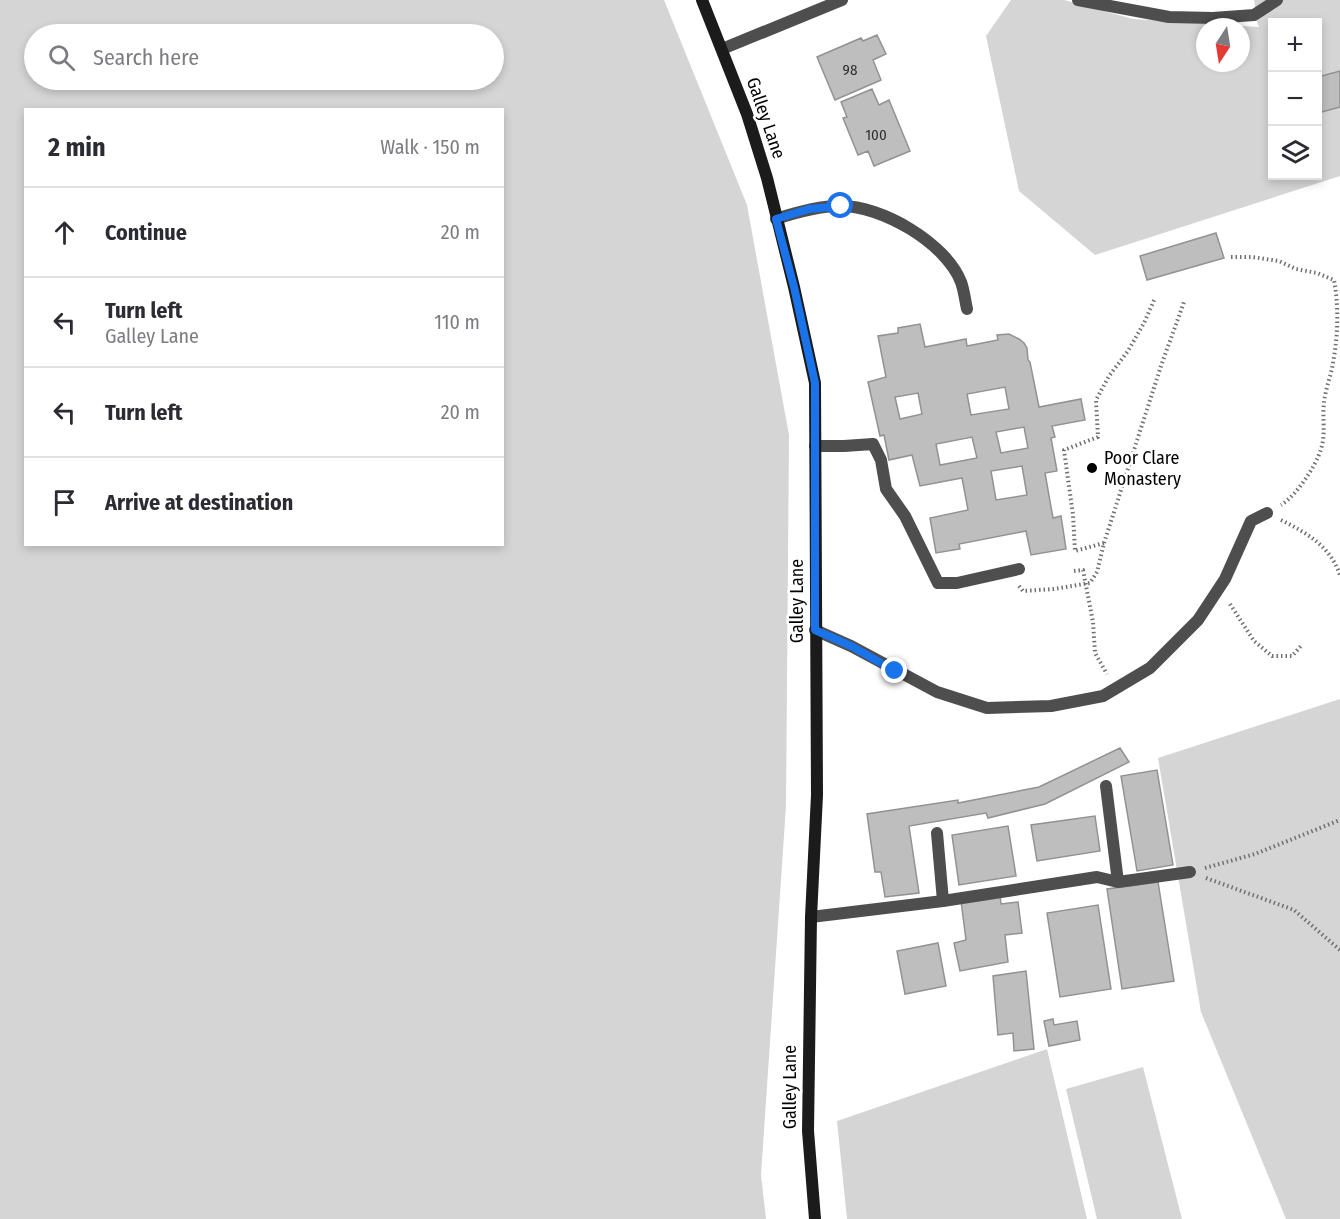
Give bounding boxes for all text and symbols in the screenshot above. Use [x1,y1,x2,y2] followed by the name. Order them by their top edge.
[1196,18,1250,72] north arrow
[1268,18,1322,180] map controls
[1268,18,1322,72] button: +
[24,24,504,90] search box
[45,41,78,74] icon: search
[93,44,199,71] text: Search here
[843,61,857,79] house number: 98
[1268,72,1322,126] button: −
[742,74,790,162] street label: Galley Lane
[865,126,887,144] house number: 100
[1268,126,1322,180] button: layers
[48,132,106,163] text: 2 min
[380,135,480,159] text: Walk · 150 m
[827,192,853,218] route start
[48,216,81,249] icon: ahead
[105,219,187,246] text: Continue
[441,220,480,244] text: 20 m
[105,297,183,324] text: Turn left
[48,306,81,339] icon: left
[434,310,480,334] text: 110 m
[105,324,199,348] text: Galley Lane
[48,396,81,429] icon: left
[105,399,183,426] text: Turn left
[441,400,480,424] text: 20 m
[1104,447,1181,490] place label: Poor Clare Monastery
[1085,461,1099,475] marker: Poor Clare Monastery
[48,486,81,519] icon: arrive
[105,489,293,516] text: Arrive at destination
[786,559,808,643] street label: Galley Lane
[881,657,907,683] route end
[779,1045,801,1129] street label: Galley Lane

